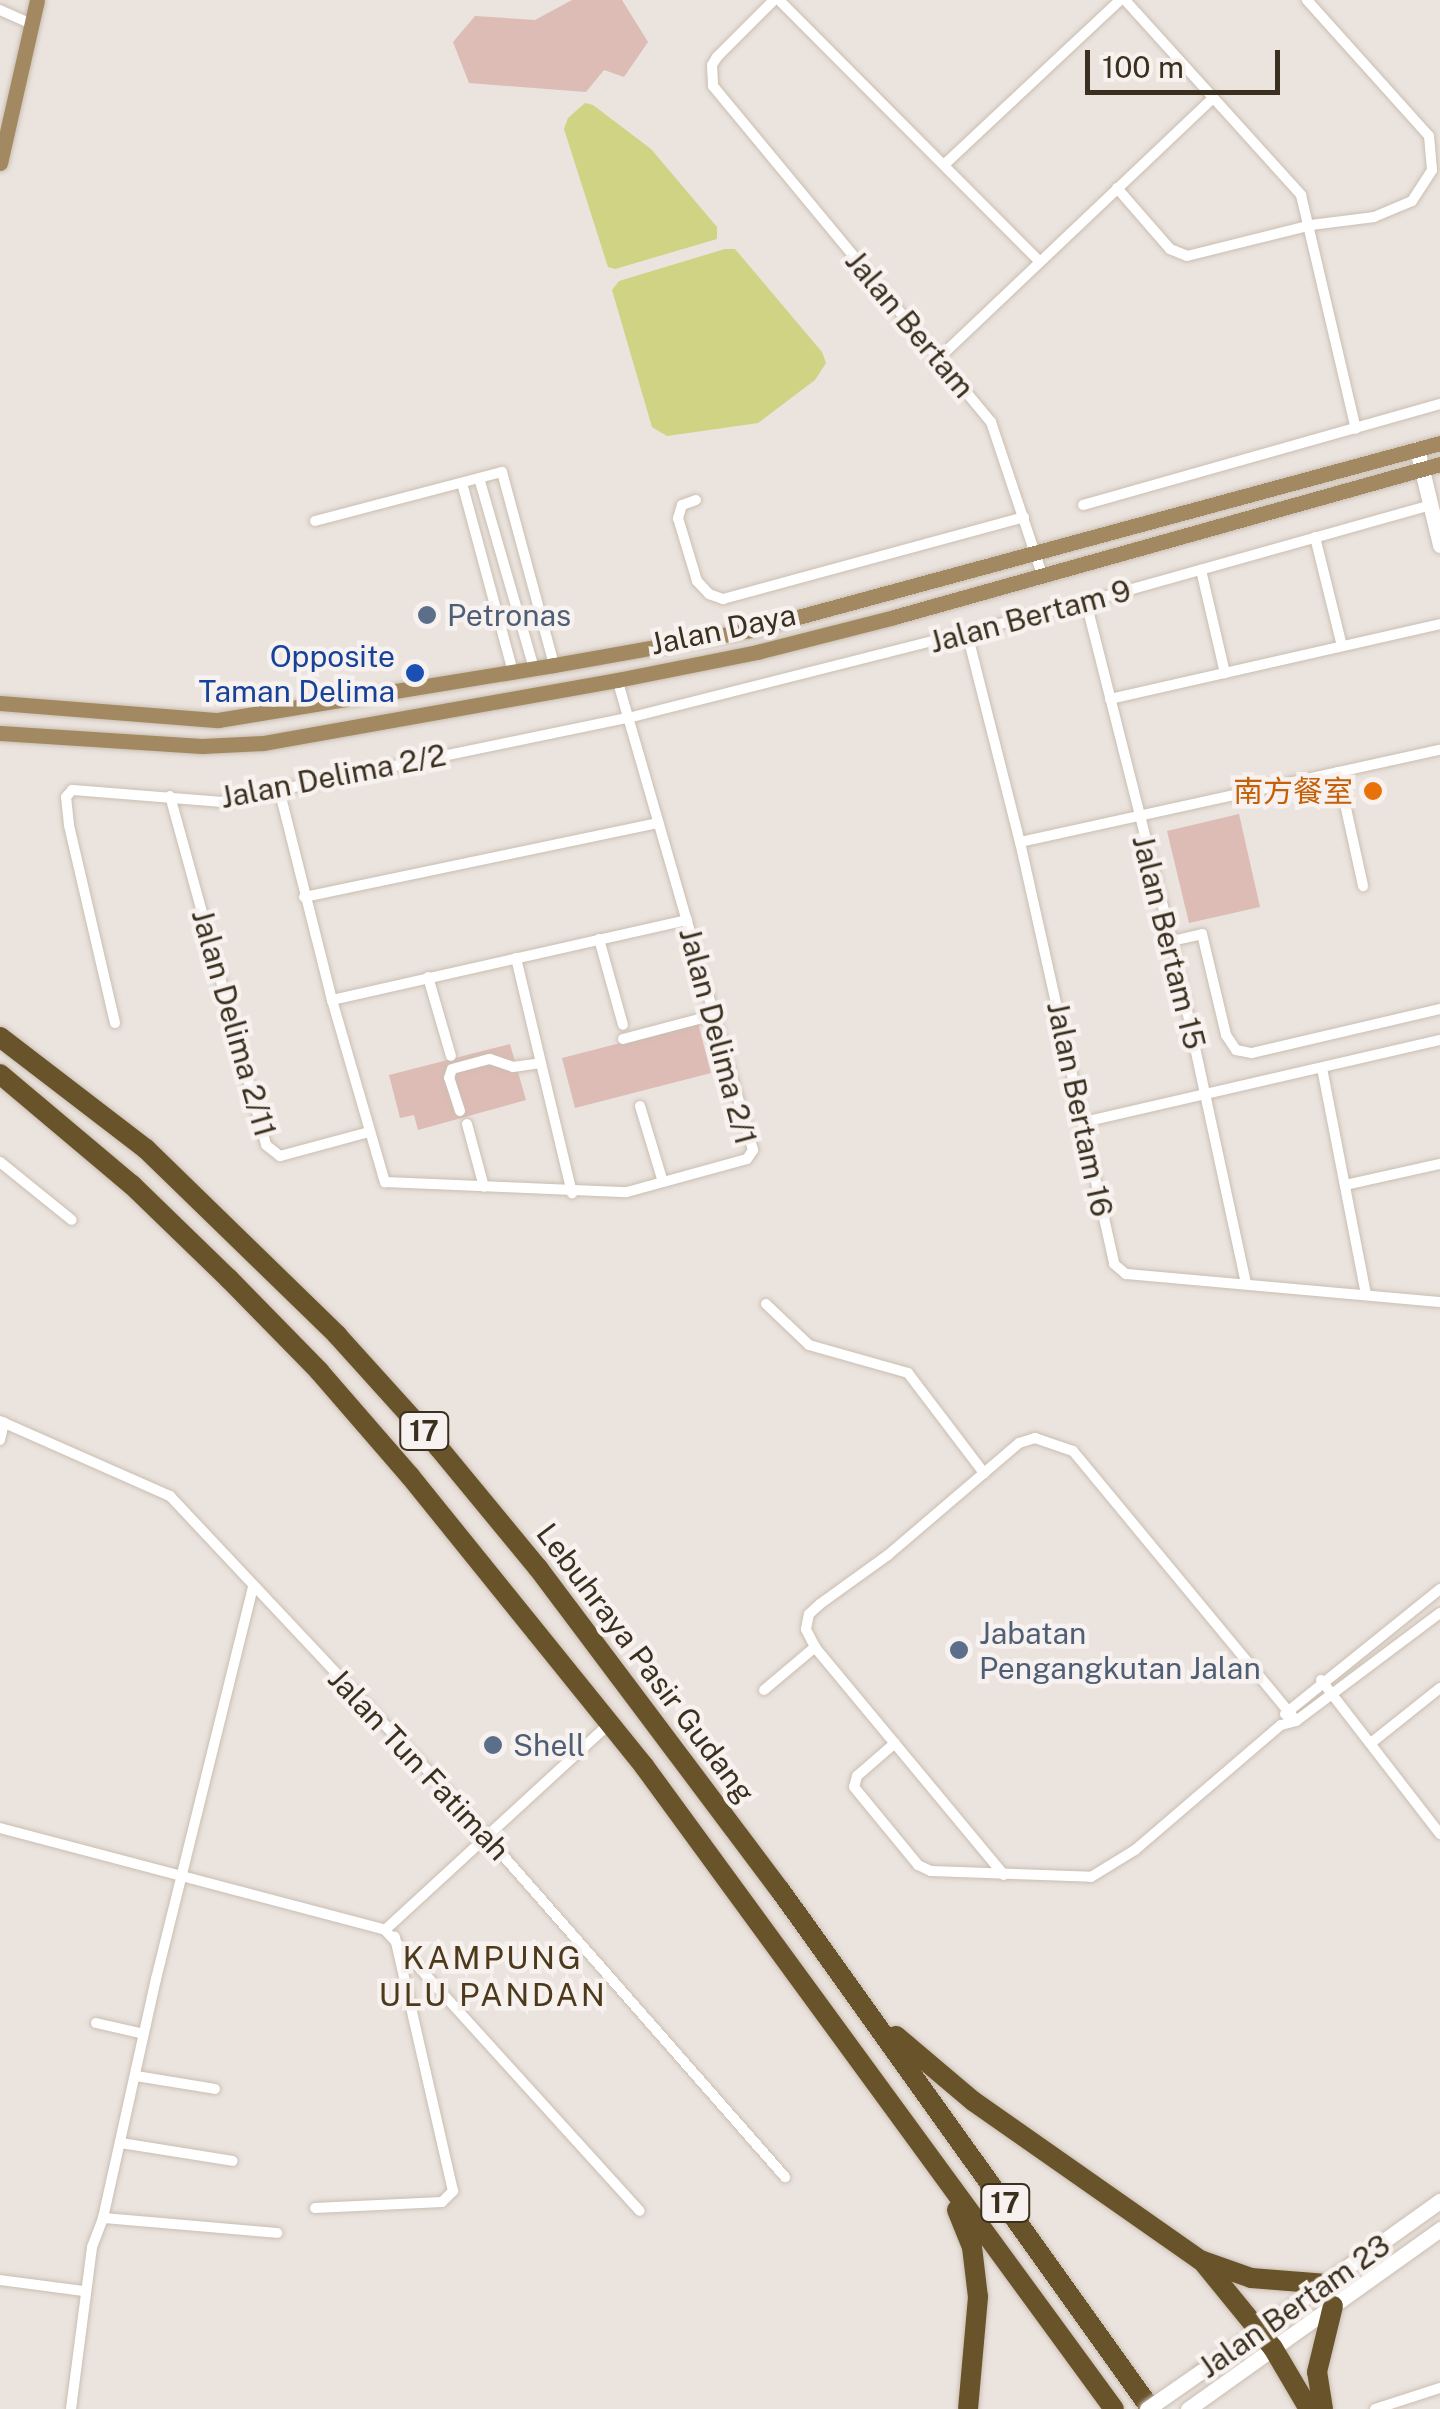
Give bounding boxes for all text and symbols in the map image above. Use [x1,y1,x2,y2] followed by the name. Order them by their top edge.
[1090,30,1285,92] scale bar
[1102,49,1184,85] text: 100 m
[838,243,982,405] street label: Jalan Bertam
[925,572,1135,660] street label: Jalan Bertam 9
[647,596,799,662] street label: Jalan Daya
[447,597,571,633] place label: Petronas
[416,604,438,626] marker: Petronas
[198,638,395,708] place label: Opposite Taman Delima
[404,662,426,684] marker: Opposite Taman Delima
[217,737,449,815] street label: Jalan Delima 2/2
[1233,773,1353,809] place label: 南方餐室
[1362,780,1384,802] marker: 南方餐室
[1125,831,1213,1053] street label: Jalan Bertam 15
[184,905,284,1141] street label: Jalan Delima 2/11
[672,924,764,1148] street label: Jalan Delima 2/1
[1040,998,1120,1220] street label: Jalan Bertam 16
[399,1408,449,1454] road number: 17
[529,1516,763,1810] street label: Lebuhraya Pasir Gudang
[979,1615,1261,1686] place label: Jabatan Pengangkutan Jalan
[948,1639,970,1661] marker: Jabatan Pengangkutan Jalan
[321,1661,517,1867] street label: Jalan Tun Fatimah
[513,1727,585,1763] place label: Shell
[482,1734,504,1756] marker: Shell
[379,1940,607,2015] district label: KAMPUNG ULU PANDAN
[980,2180,1030,2226] road number: 17
[1191,2227,1397,2385] street label: Jalan Bertam 23

